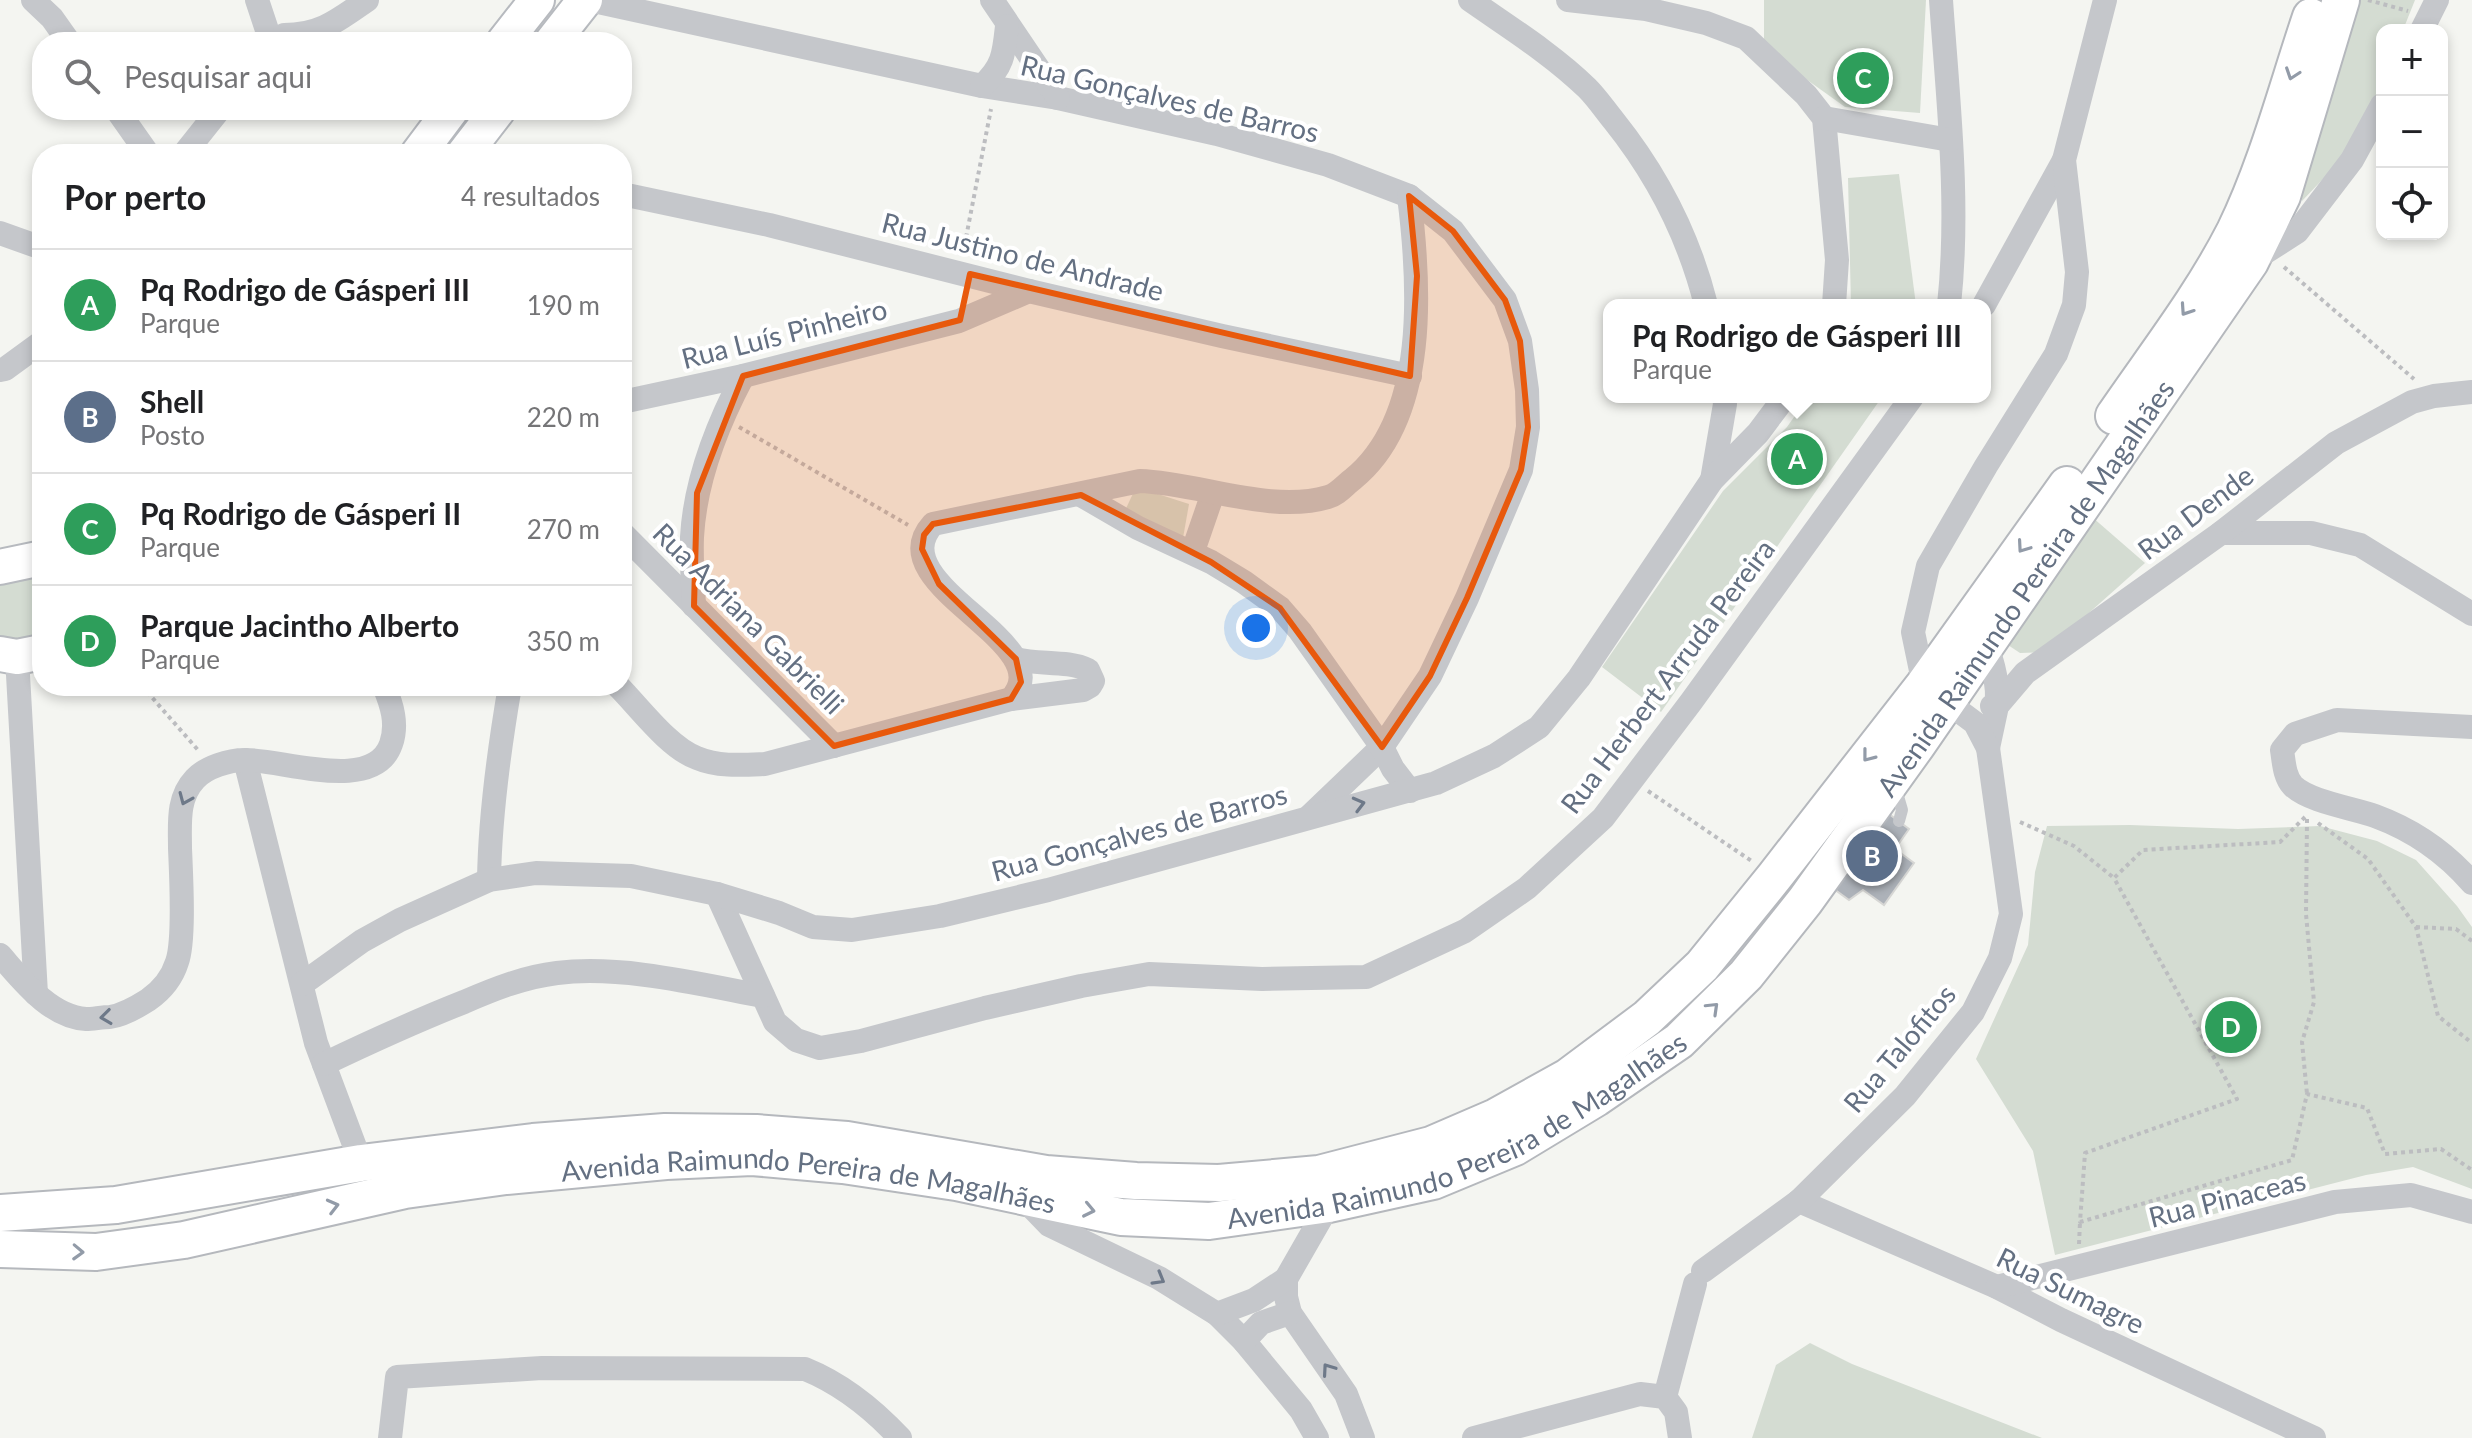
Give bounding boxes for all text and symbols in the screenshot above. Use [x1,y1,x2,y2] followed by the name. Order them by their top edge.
[2376,24,2448,240] map controls
[2376,24,2448,96] button: +
[32,32,632,120] search box
[1018,47,1322,149] street label: Rua Gonçalves de Barros
[1837,48,1889,108] pin: C
[60,54,104,98] icon: search
[124,58,312,94] text: Pesquisar aqui
[2285,67,2301,80] one-way arrow
[2376,96,2448,168] button: −
[2376,168,2448,240] button: locate
[64,176,206,217] text: Por perto
[461,180,600,212] text: 4 resultados
[879,205,1167,307] street label: Rua Justino de Andrade
[140,271,470,307] text: Pq Rodrigo de Gásperi III
[81,289,99,321] text: A
[527,289,600,321] text: 190 m
[678,291,890,375] street label: Rua Luís Pinheiro
[1603,299,1991,403] popup
[2180,301,2195,315] one-way arrow
[140,307,220,339] text: Parque
[1632,317,1962,353] text: Pq Rodrigo de Gásperi III
[1632,353,1712,385] text: Parque
[1869,373,2181,802] street label: Avenida Raimundo Pereira de Magalhães
[140,383,204,419] text: Shell
[81,401,99,433] text: B
[527,401,600,433] text: 220 m
[140,419,205,451] text: Posto
[1771,429,1823,489] pin: A
[2131,458,2259,566] street label: Rua Dende
[140,495,461,531] text: Pq Rodrigo de Gásperi II
[81,513,99,545] text: C
[527,513,600,545] text: 270 m
[646,515,852,721] street label: Rua Adriana Gabrielli
[140,531,220,563] text: Parque
[1553,532,1781,820] street label: Rua Herbert Arruda Pereira
[2018,539,2033,553] one-way arrow
[140,607,459,643] text: Parque Jacintho Alberto
[1236,608,1276,648] your location
[80,625,100,657] text: D
[527,625,600,657] text: 350 m
[140,643,220,675] text: Parque
[1864,747,1878,762] one-way arrow
[987,776,1291,888] street label: Rua Gonçalves de Barros
[178,791,195,805] one-way arrow
[1352,797,1366,814] one-way arrow
[1846,826,1898,886] pin: B
[1836,977,1962,1119] street label: Rua Talofitos
[2205,997,2257,1057] pin: D
[1704,1003,1718,1017] one-way arrow
[99,1008,112,1025] one-way arrow
[1225,1024,1693,1235] street label: Avenida Raimundo Pereira de Magalhães
[559,1140,1059,1220] street label: Avenida Raimundo Pereira de Magalhães
[2145,1162,2309,1234] street label: Rua Pinaceas
[326,1198,340,1215] one-way arrow
[1082,1201,1096,1218] one-way arrow
[1992,1240,2150,1340] street label: Rua Sumagre
[72,1243,85,1260] one-way arrow
[1150,1269,1165,1285] one-way arrow
[1323,1363,1338,1377] one-way arrow

